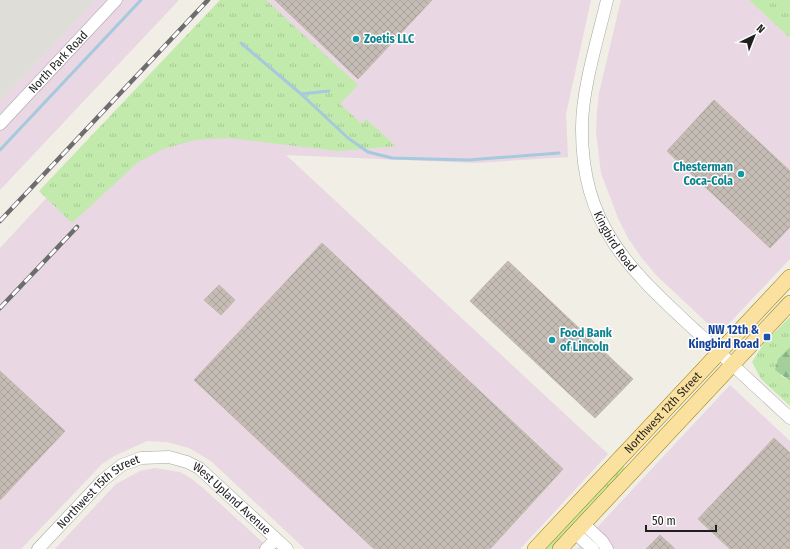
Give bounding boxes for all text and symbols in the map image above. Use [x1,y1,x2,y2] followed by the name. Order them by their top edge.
[734,16,774,56] north arrow
[754,22,767,36] text: N
[26,28,91,96] street label: North Park Road
[364,32,415,46] place label: Zoetis LLC
[351,34,361,44] marker: Zoetis LLC
[673,160,733,188] place label: Chesterman Coca-Cola
[736,169,746,179] marker: Chesterman Coca-Cola
[591,209,639,274] street label: Kingbird Road
[689,323,760,351] place label: NW 12th & Kingbird Road
[560,326,613,354] place label: Food Bank of Lincoln
[762,332,772,342] marker: NW 12th & Kingbird Road
[547,335,557,345] marker: Food Bank of Lincoln
[621,369,704,456] street label: Northwest 12th Street
[54,452,142,531] street label: Northwest 15th Street
[191,459,274,538] street label: West Upland Avenue
[646,507,716,533] scale bar
[652,514,676,528] text: 50 m

